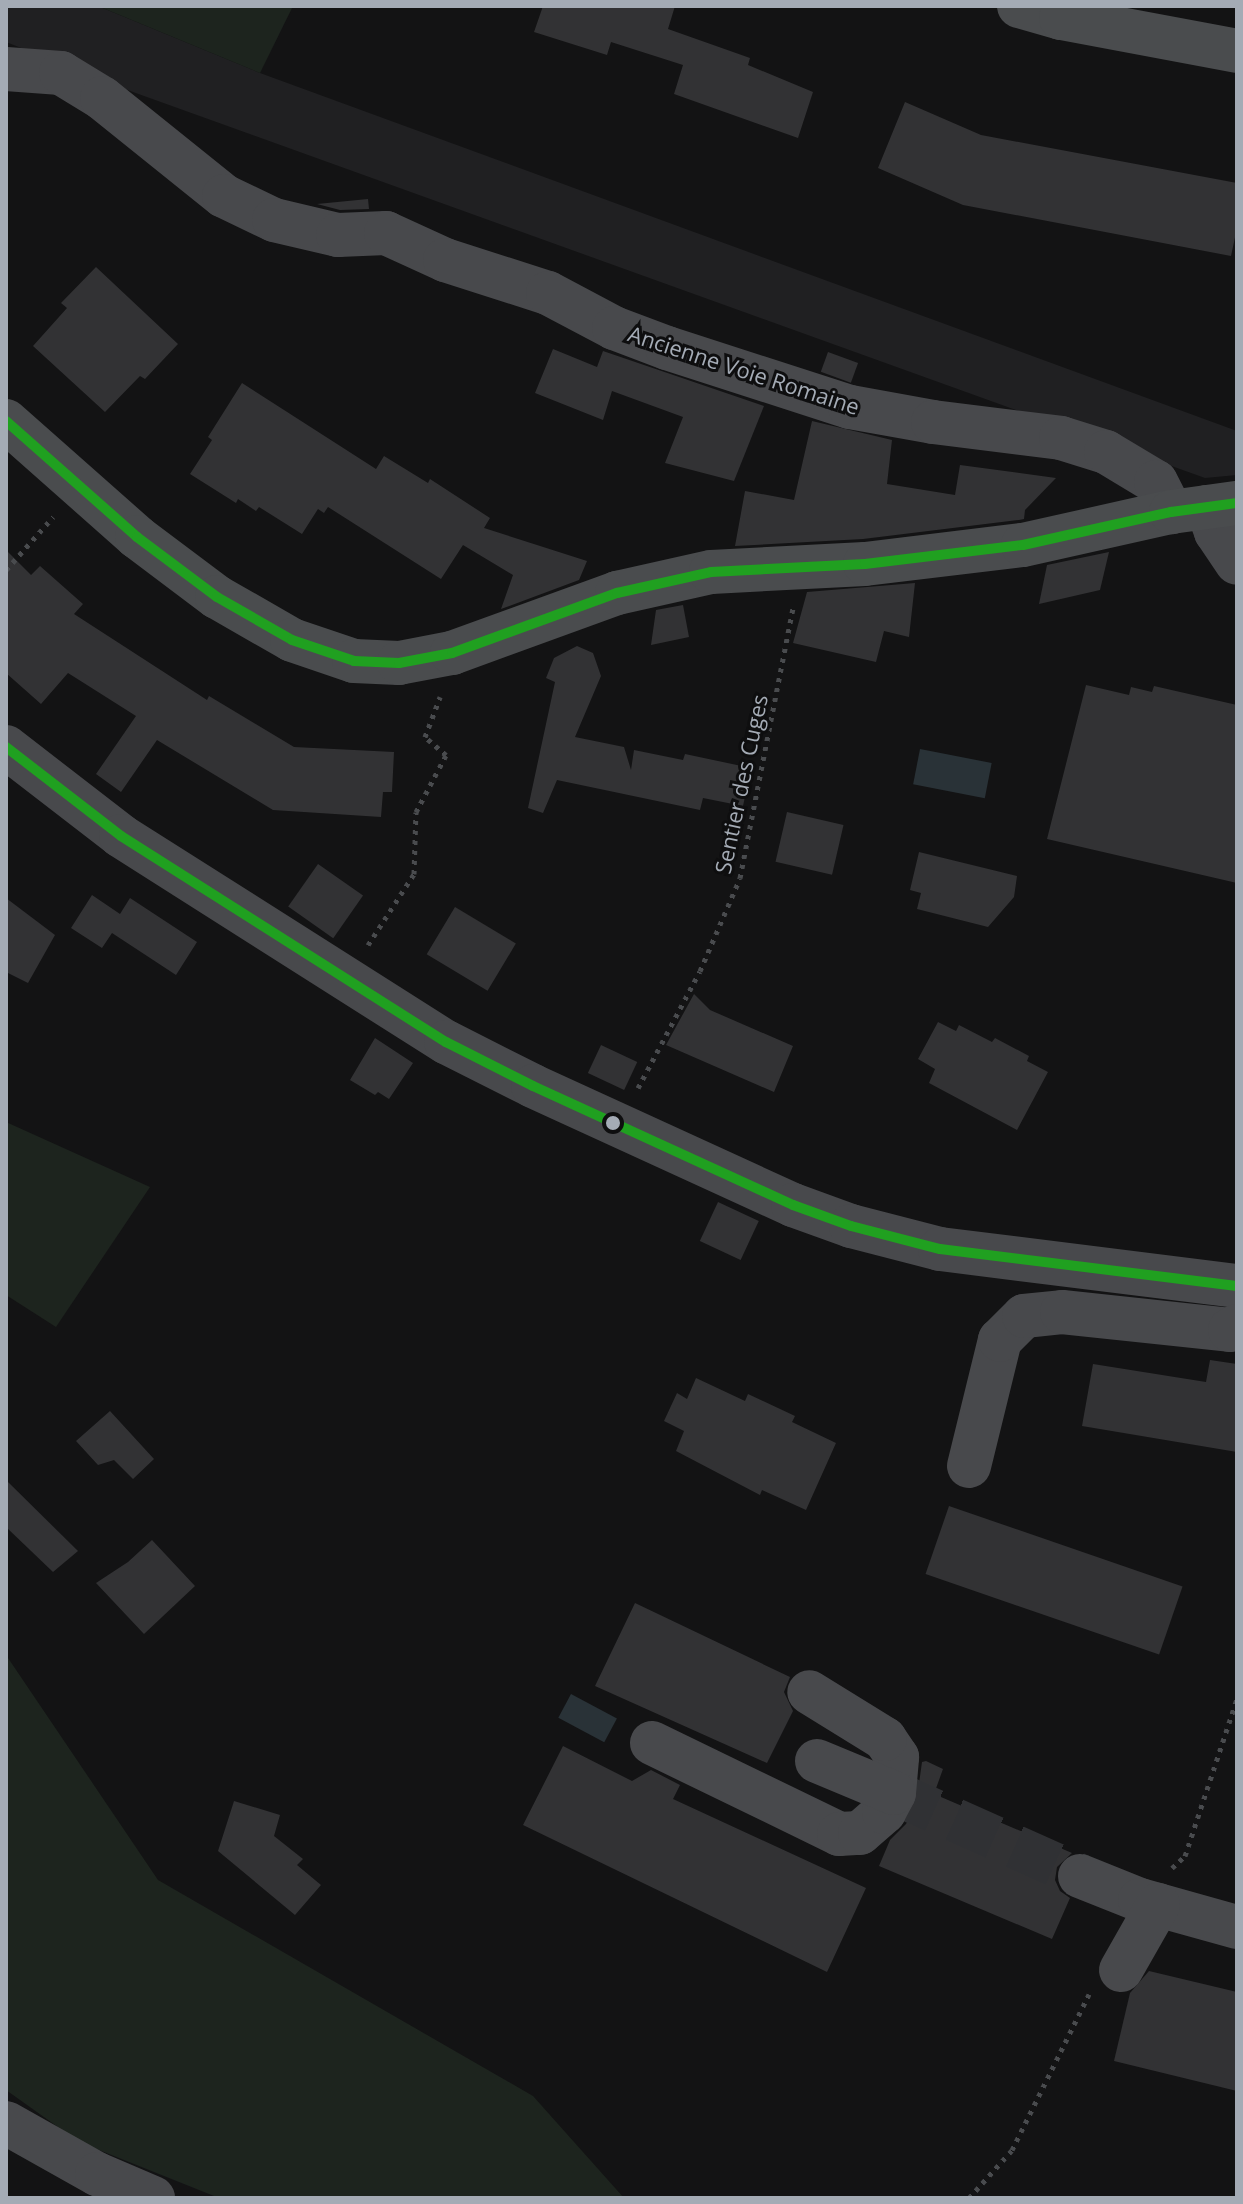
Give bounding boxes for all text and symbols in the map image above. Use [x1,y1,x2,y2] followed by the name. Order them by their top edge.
[625,320,863,420] street label: Ancienne Voie Romaine
[709,692,773,876] street label: Sentier des Cuges
[605,1115,621,1131] unlabelled marker

